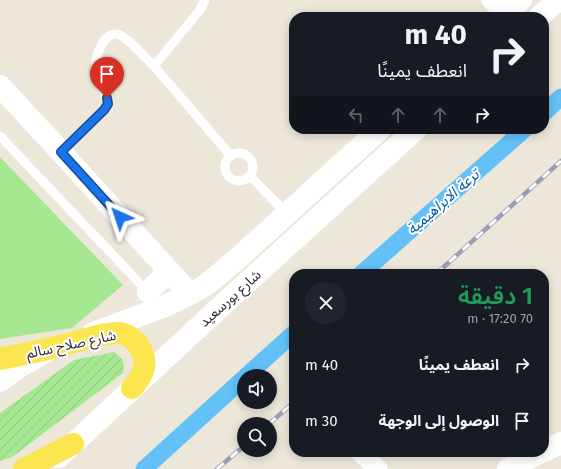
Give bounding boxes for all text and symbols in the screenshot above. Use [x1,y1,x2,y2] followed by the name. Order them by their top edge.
[404,18,467,51] text: 40 m
[481,28,533,80] icon: right
[90,57,124,98] pin
[377,60,467,82] text: انعطف يمينًا
[96,63,118,85] icon: arrive
[345,104,367,126] icon: left
[387,104,409,126] icon: ahead
[429,104,451,126] icon: ahead
[471,104,493,126] icon: right
[403,164,485,238] water label: ترعة الابراهيمية
[99,196,141,238] position arrow
[196,266,266,332] street label: شارع بورسعيد
[305,282,347,324] button: close
[458,282,533,310] text: 1 دقيقة
[467,311,533,326] text: 70 m · 17:20
[25,327,118,364] street label: شارع صلاح سالم
[511,354,533,376] icon: right
[305,356,338,374] text: 40 m
[419,356,499,374] text: انعطف يمينًا
[237,369,277,457] map controls
[237,369,277,409] button: sound
[511,410,533,432] icon: arrive
[305,412,338,430] text: 30 m
[379,412,499,430] text: الوصول إلى الوجهة
[237,417,277,457] button: search

